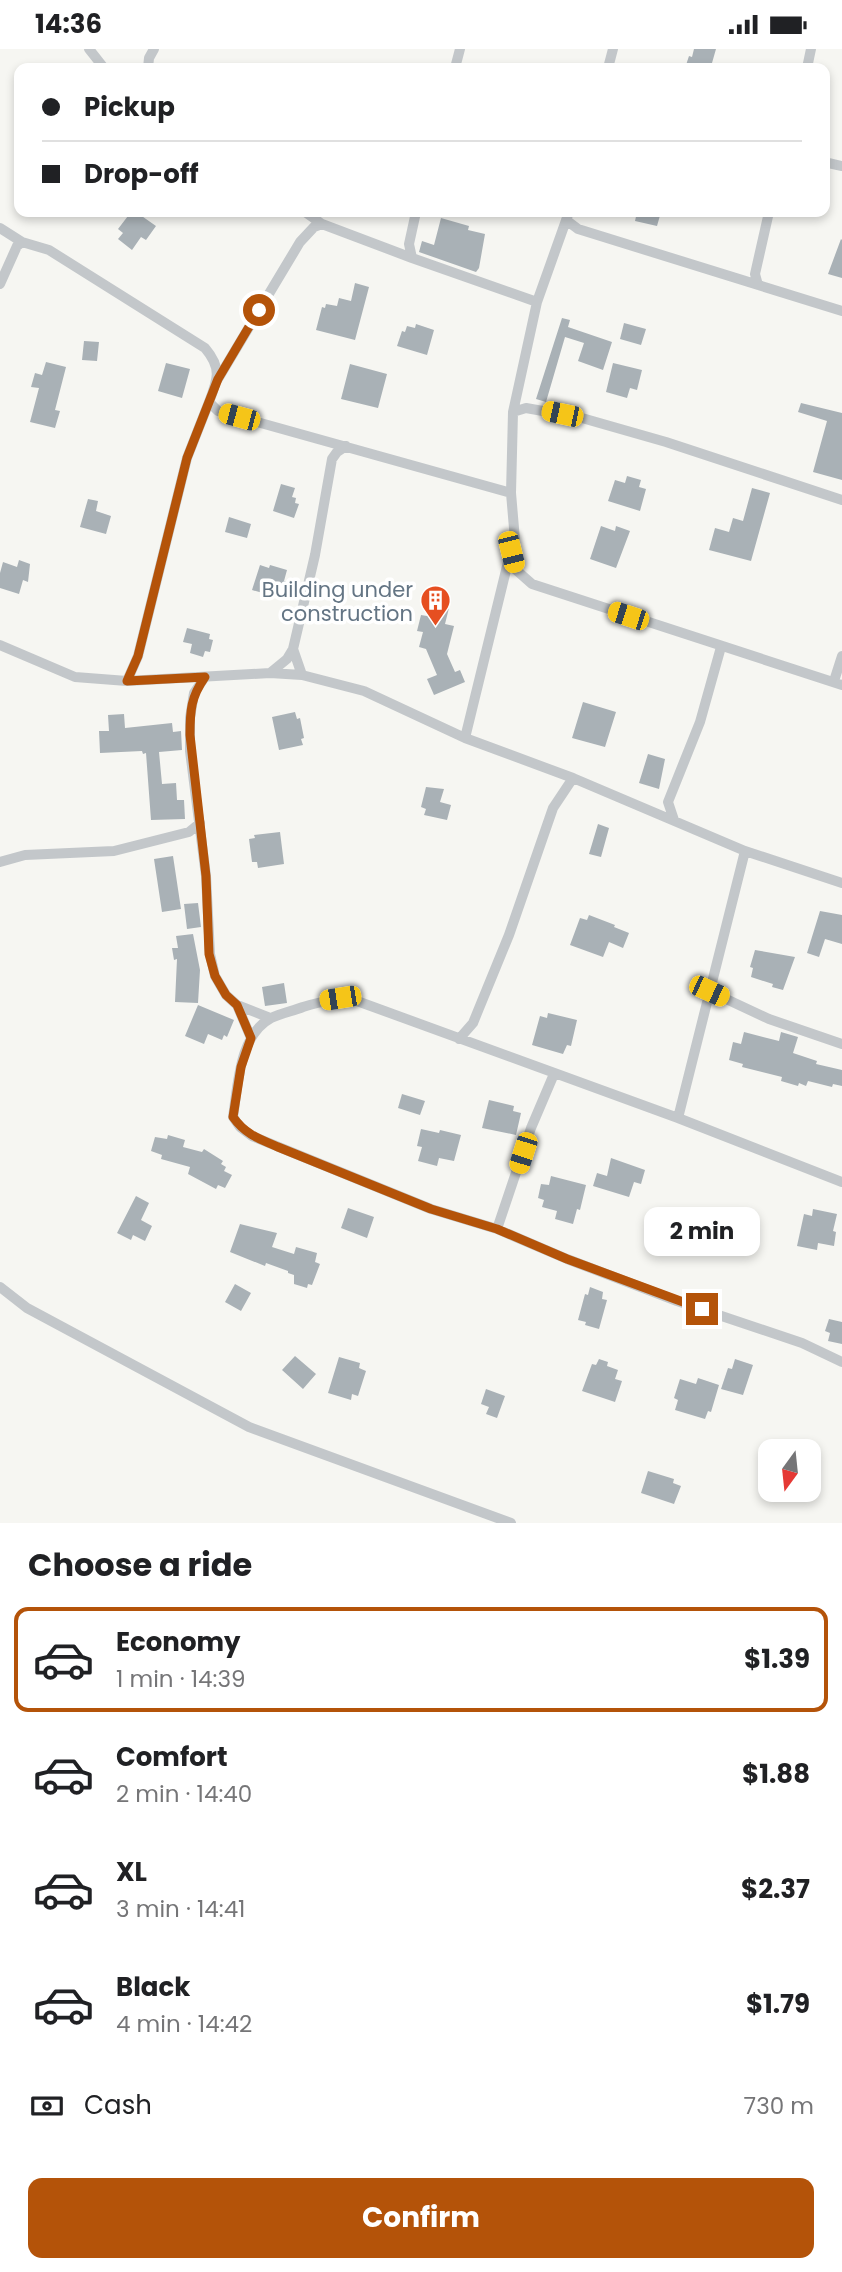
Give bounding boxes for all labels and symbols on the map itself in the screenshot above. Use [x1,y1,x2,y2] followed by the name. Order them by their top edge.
[243,294,275,326] route start
[540,399,585,429] car
[216,401,263,433] car
[496,529,527,575] car
[262,575,413,628] place label: Building under construction
[419,584,453,628] building icon: Building under construction
[605,600,652,632] car
[686,973,733,1009] car
[318,984,363,1012] car
[507,1130,540,1176] car
[644,1207,760,1257] callout: 2 min
[686,1293,718,1325] route end
[758,1439,821,1501] north arrow

